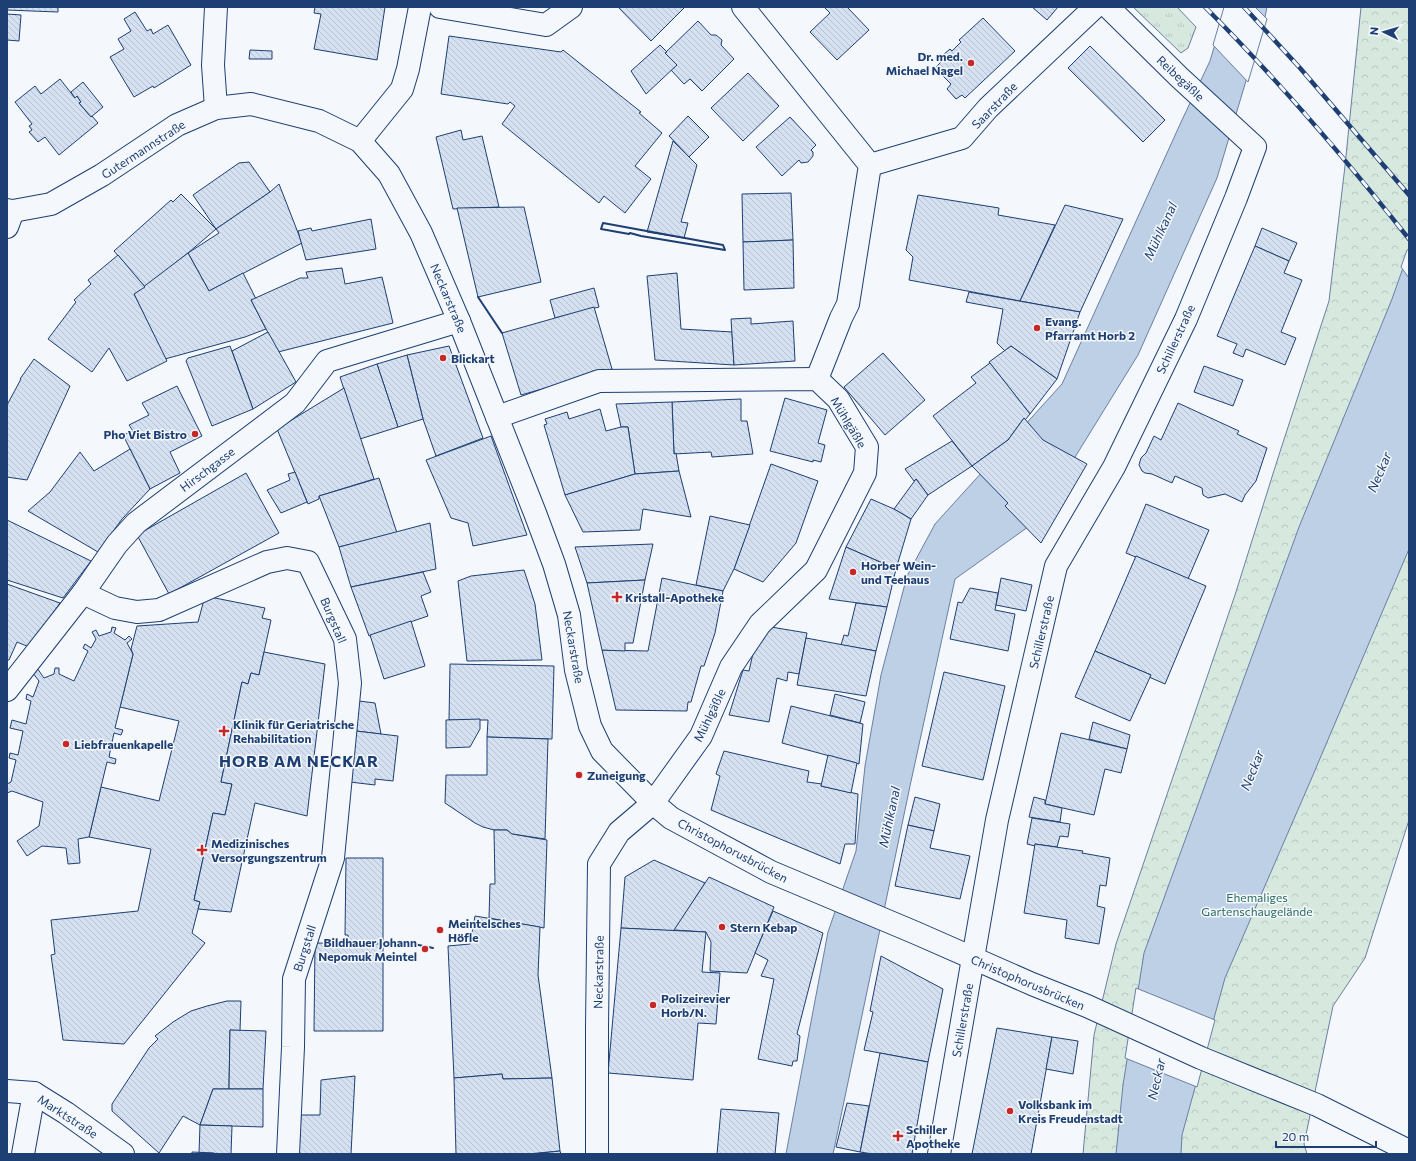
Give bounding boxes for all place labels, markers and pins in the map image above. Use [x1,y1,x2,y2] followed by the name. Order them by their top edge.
[886,49,963,77] place label: Dr. med. Michael Nagel
[966,58,976,68] marker: Dr. med. Michael Nagel
[1045,314,1135,342] place label: Evang. Pfarramt Horb 2
[1032,323,1042,333] marker: Evang. Pfarramt Horb 2
[451,351,495,365] place label: Blickart
[438,353,448,363] marker: Blickart
[103,427,187,441] place label: Pho Viet Bistro
[190,429,200,439] marker: Pho Viet Bistro
[861,558,936,586] place label: Horber Wein- und Teehaus
[848,567,858,577] marker: Horber Wein- und Teehaus
[625,590,724,604] place label: Kristall-Apotheke
[612,592,622,602] marker: Kristall-Apotheke
[233,717,354,745] place label: Klinik für Geriatrische Rehabilitation
[218,725,230,737] marker: Klinik für Geriatrische Rehabilitation
[74,737,173,751] place label: Liebfrauenkapelle
[61,739,71,749] marker: Liebfrauenkapelle
[587,768,646,782] place label: Zuneigung
[574,770,584,780] marker: Zuneigung
[211,836,327,864] place label: Medizinisches Versorgungszentrum
[196,844,208,856] marker: Medizinisches Versorgungszentrum
[448,916,521,944] place label: Meintelsches Höfle
[730,920,797,934] place label: Stern Kebap
[717,922,727,932] marker: Stern Kebap
[435,925,445,935] marker: Meintelsches Höfle
[318,935,417,963] place label: Bildhauer Johann Nepomuk Meintel
[420,944,430,954] marker: Bildhauer Johann Nepomuk Meintel
[661,991,730,1019] place label: Polizeirevier Horb/N.
[648,1000,658,1010] marker: Polizeirevier Horb/N.
[1018,1097,1123,1125] place label: Volksbank im Kreis Freudenstadt
[1005,1106,1015,1116] marker: Volksbank im Kreis Freudenstadt
[906,1122,960,1150] place label: Schiller Apotheke
[893,1131,903,1141] marker: Schiller Apotheke

